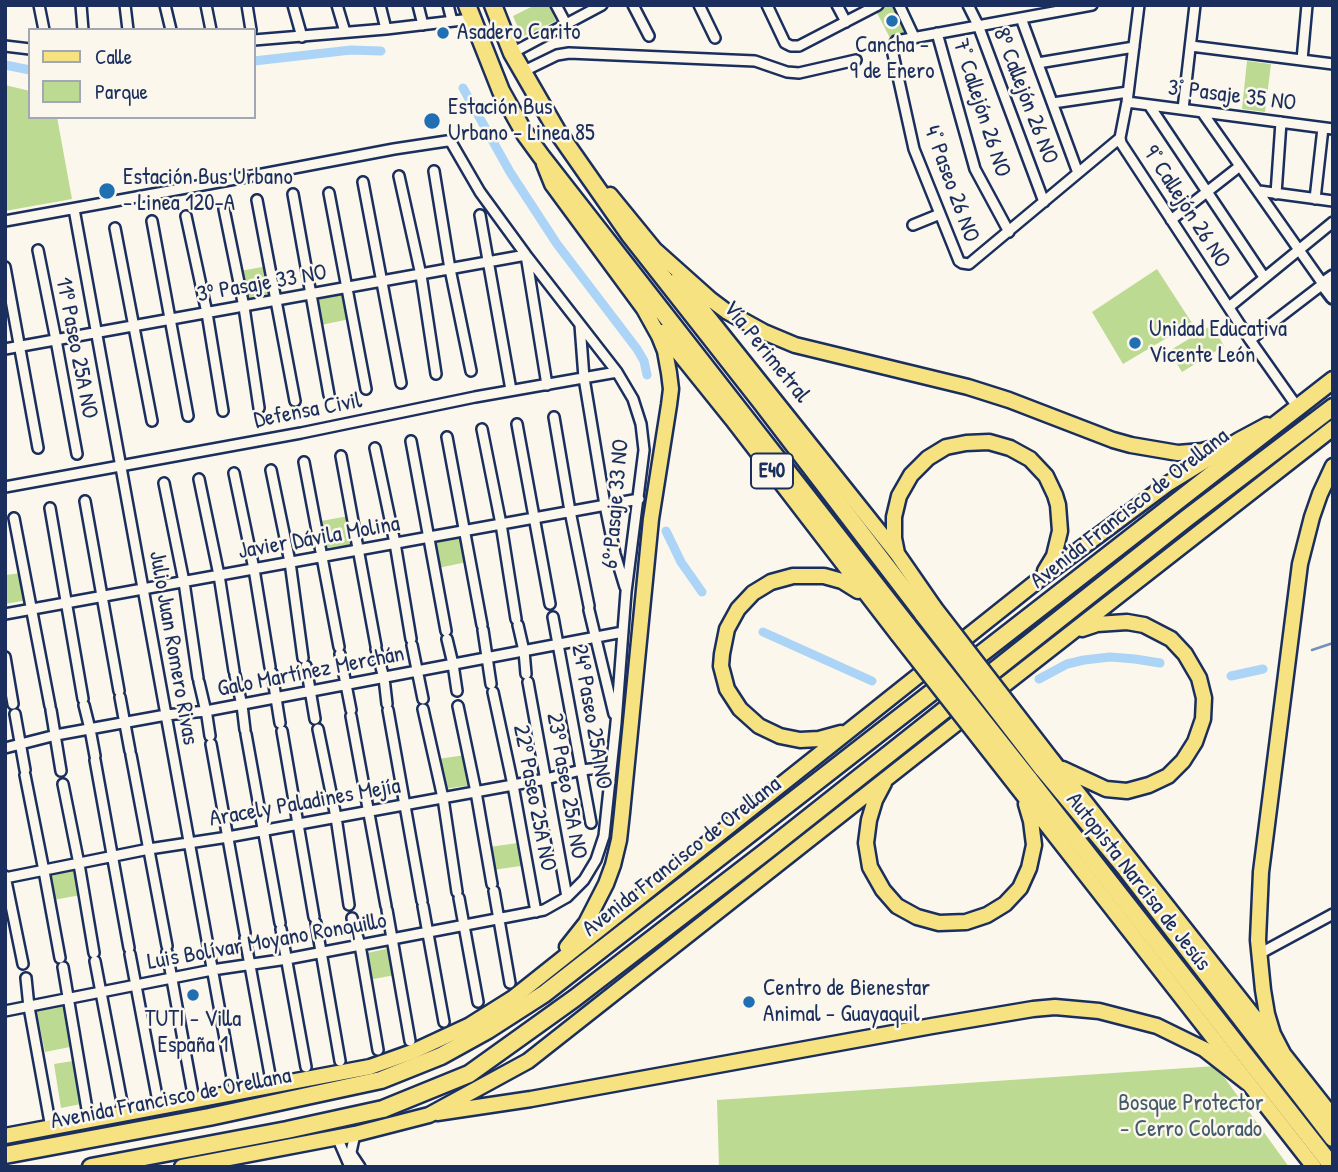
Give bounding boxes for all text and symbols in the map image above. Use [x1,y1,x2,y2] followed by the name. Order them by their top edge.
[884,13,900,29] marker: Cancha - 9 de Enero
[457,19,580,47] place label: Asadero Carito
[986,24,1064,168] street label: 8º Callejón 26 NO
[435,25,451,41] marker: Asadero Carito
[28,28,256,119] legend
[850,32,934,86] place label: Cancha - 9 de Enero
[946,36,1016,180] street label: 7° Callejón 26 NO
[95,42,132,71] text: Calle
[1166,74,1298,118] street label: 3° Pasaje 35 NO
[95,77,148,106] text: Parque
[448,94,595,148] place label: Estación Bus Urbano - Linea 85
[422,111,442,131] marker: Estación Bus Urbano - Linea 85
[917,122,985,246] street label: 4° Paseo 26 NO
[1136,141,1236,273] street label: 9° Callejón 26 NO
[123,164,293,218] place label: Estación Bus Urbano - Linea 120-A
[97,181,117,201] marker: Estación Bus Urbano - Linea 120-A
[195,259,329,309] street label: 3º Pasaje 33 NO
[49,275,103,421] street label: 11º Paseo 25A NO
[716,295,816,409] street label: Vía Perimetral
[1149,316,1287,370] place label: Unidad Educativa Vicente León
[1127,335,1143,351] marker: Unidad Educativa Vicente León
[252,387,364,435] street label: Defensa Civil
[1025,423,1235,595] street label: Avenida Francisco de Orellana
[597,438,635,570] street label: 6º Pasaje 33 NO
[751,454,793,489] road number: E40
[236,510,402,566] street label: Javier Dávila Molina
[142,549,204,747] street label: Julio Juan Romero Rivas
[215,640,407,704] street label: Galo Martínez Merchán
[565,643,617,791] street label: 24º Paseo 25A NO
[540,711,592,861] street label: 23º Paseo 25A NO
[506,723,562,873] street label: 22º Paseo 25A NO
[577,771,787,943] street label: Avenida Francisco de Orellana
[207,773,403,833] street label: Aracely Paladines Mejía
[1060,787,1216,977] street label: Autopista Narcisa de Jesús
[145,907,389,977] street label: Luis Bolívar Moyano Ronquillo
[763,975,930,1029] place label: Centro de Bienestar Animal - Guayaquil
[185,987,201,1003] marker: TUTI - Villa España 1
[741,994,757,1010] marker: Centro de Bienestar Animal - Guayaquil
[145,1006,241,1060] place label: TUTI - Villa España 1
[48,1062,294,1136] street label: Avenida Francisco de Orellana
[1118,1090,1264,1144] park label: Bosque Protector - Cerro Colorado

